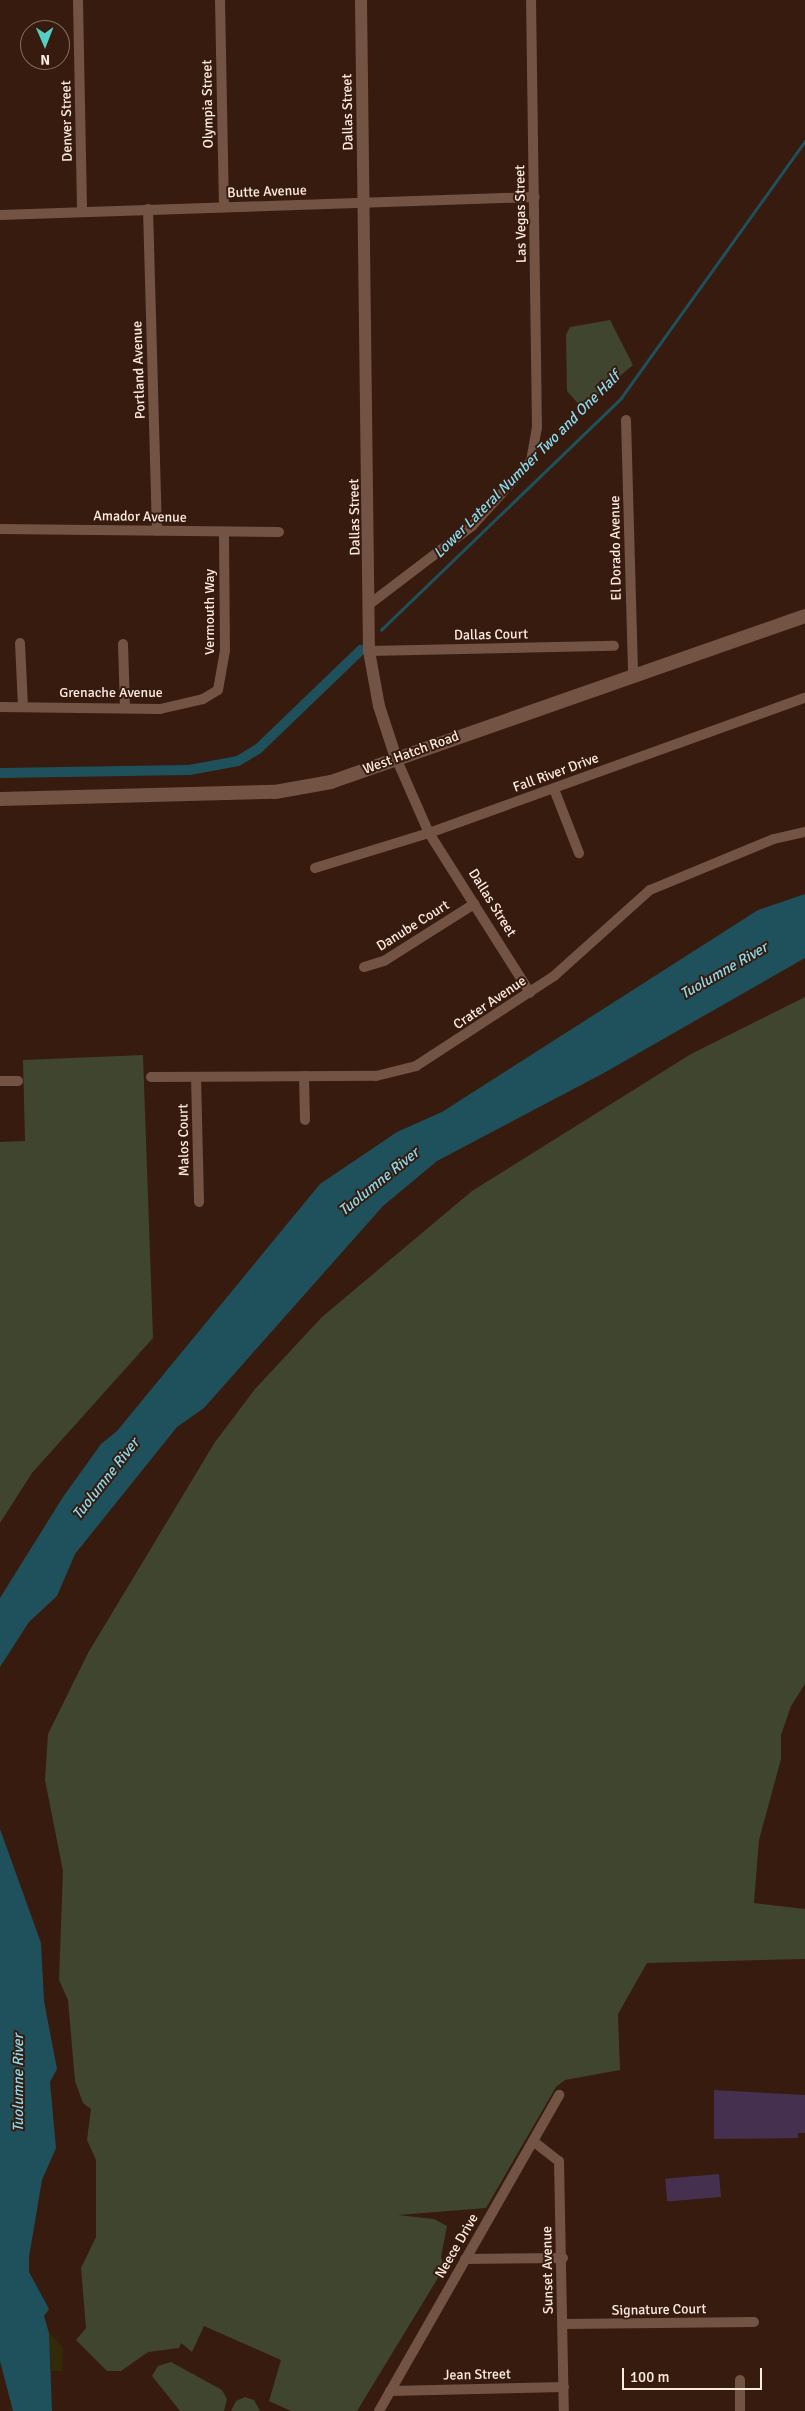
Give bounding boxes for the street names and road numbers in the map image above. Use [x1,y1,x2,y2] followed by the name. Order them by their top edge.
[199,59,217,149] street label: Olympia Street
[339,73,357,151] street label: Dallas Street
[58,80,76,162] street label: Denver Street
[512,165,530,263] street label: Las Vegas Street
[227,182,307,202] street label: Butte Avenue
[129,321,149,419] street label: Portland Avenue
[346,478,364,556] street label: Dallas Street
[607,495,625,601] street label: El Dorado Avenue
[93,508,187,526] street label: Amador Avenue
[202,569,218,655] street label: Vermouth Way
[454,626,528,644] street label: Dallas Court
[59,685,163,701] street label: Grenache Avenue
[361,728,461,778] street label: West Hatch Road
[511,750,601,796] street label: Fall River Drive
[464,866,520,940] street label: Dallas Street
[374,897,452,955] street label: Danube Court
[450,972,530,1034] street label: Crater Avenue
[175,1104,193,1176] street label: Malos Court
[432,2211,482,2281] street label: Neece Drive
[539,2226,557,2314] street label: Sunset Avenue
[612,2301,706,2319] street label: Signature Court
[443,2366,511,2384] street label: Jean Street

